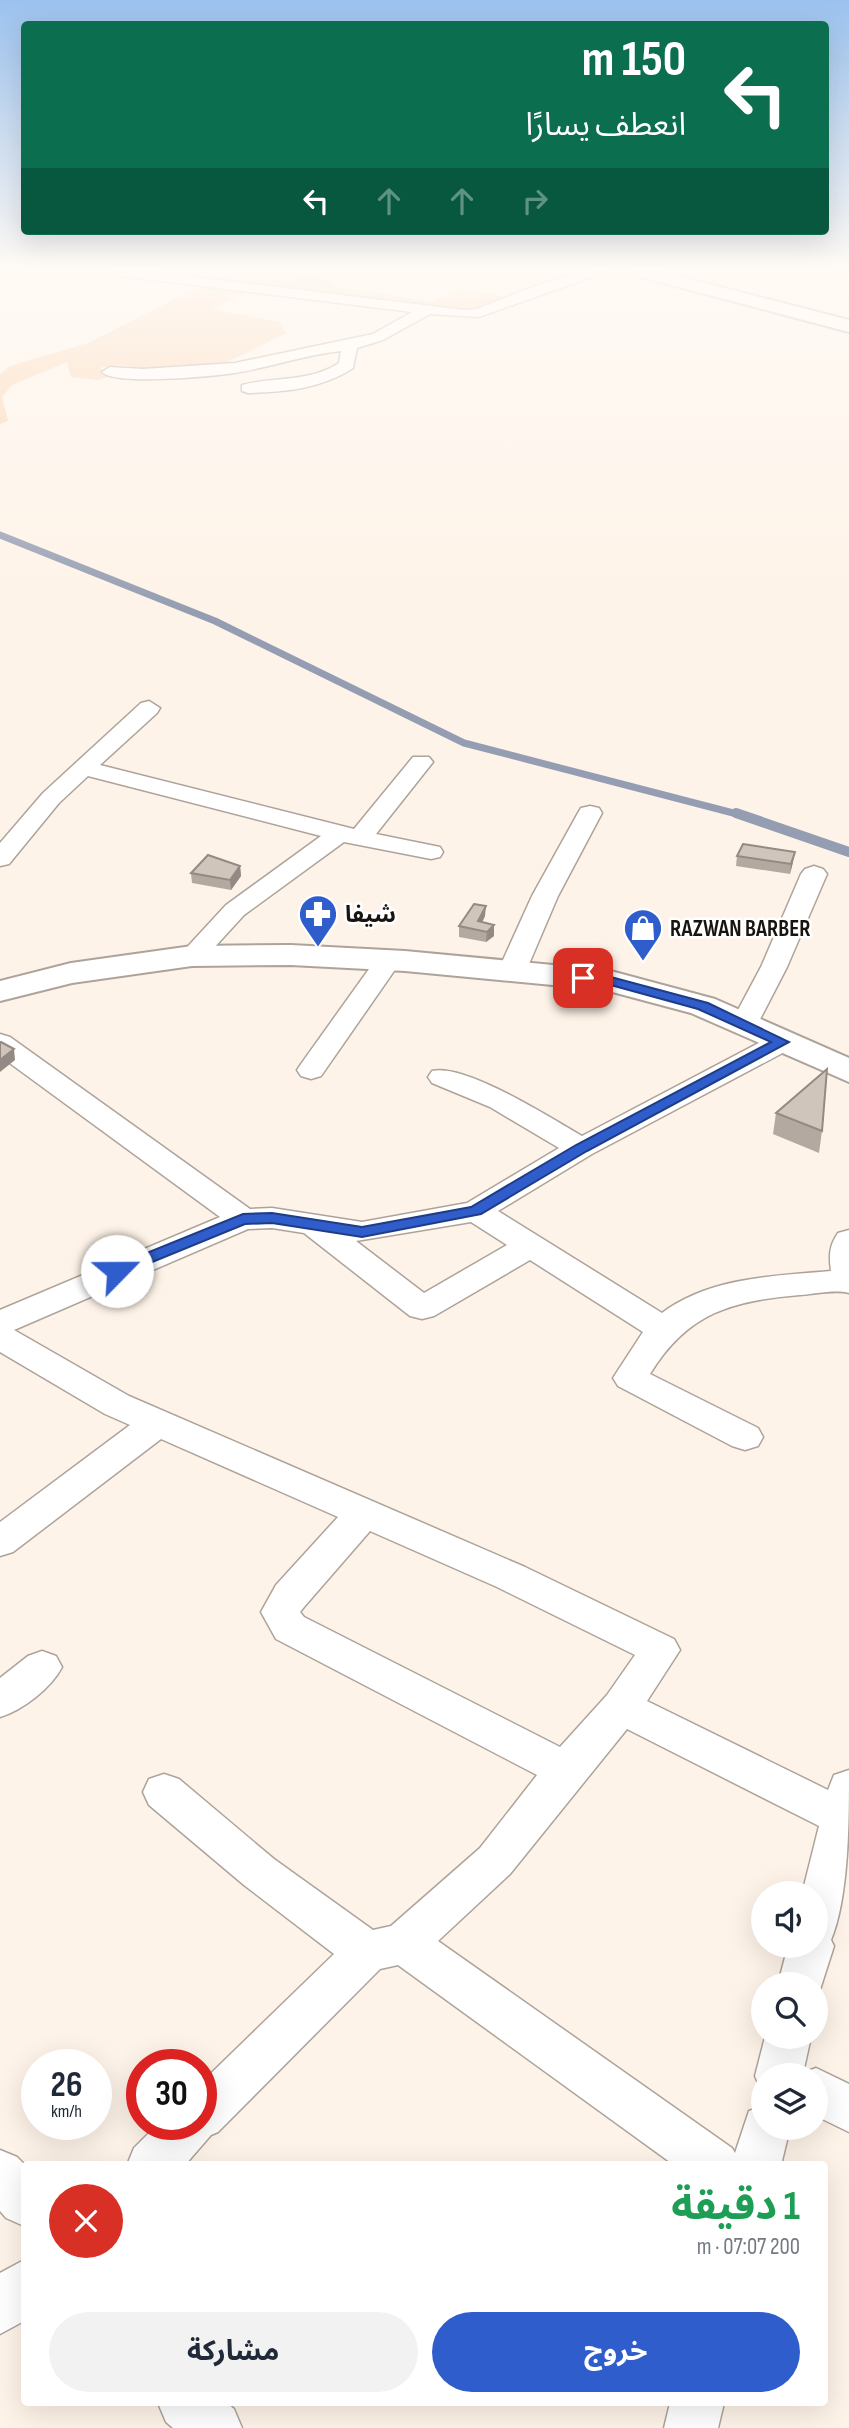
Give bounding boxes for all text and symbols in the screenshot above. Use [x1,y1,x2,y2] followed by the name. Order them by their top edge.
[582,31,686,90] text: 150 m
[710,49,801,140] icon: left
[526,106,686,145] text: انعطف يسارًا
[297,182,335,220] icon: left
[370,182,408,220] icon: ahead
[443,182,481,220] icon: ahead
[516,182,554,220] icon: right
[297,893,339,948] pharmacy icon: شیفا
[345,901,396,929] place label: شیفا
[622,907,664,962] shop icon: RAZWAN BARBER
[670,915,810,943] place label: RAZWAN BARBER
[553,948,613,1008] pin
[564,959,602,997] icon: arrive
[80,1234,154,1308] position arrow
[751,1881,828,2140] map controls
[751,1881,828,1958] button: sound
[751,1972,828,2049] button: search
[126,2049,217,2140] speed limit sign: 30
[751,2063,828,2140] button: layers
[51,2064,82,2107] text: 26
[51,2101,82,2122] text: km/h
[671,2181,800,2232] text: 1 دقيقة
[49,2184,123,2258] button: close
[697,2233,800,2261] text: 200 m · 07:07
[49,2312,418,2392] button: مشاركة
[432,2312,800,2392] button: خروج

